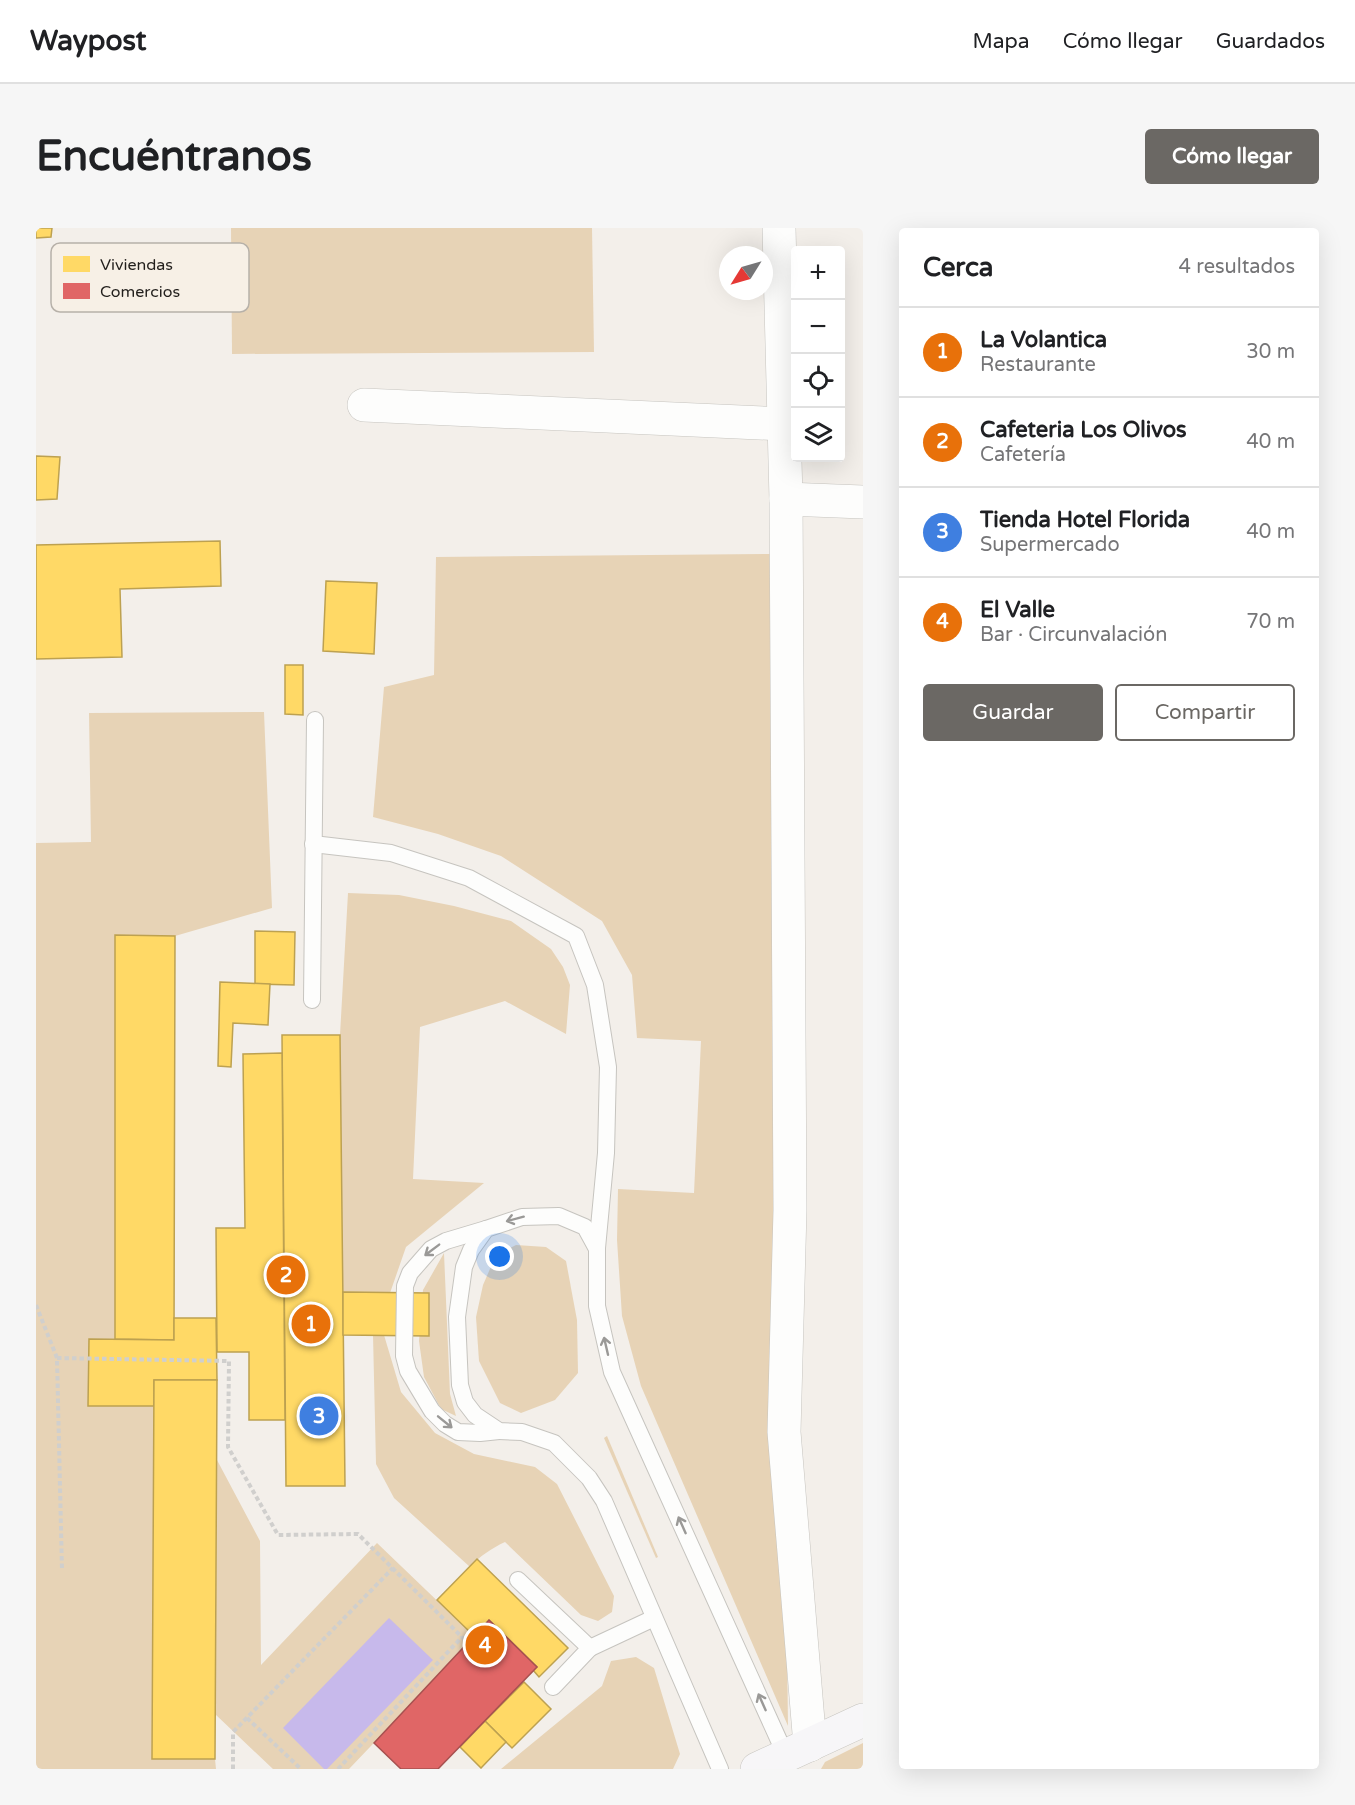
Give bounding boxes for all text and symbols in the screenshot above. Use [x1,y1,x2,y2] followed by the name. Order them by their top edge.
[30,24,146,58] text: Waypost
[972,29,1030,54] text: Mapa
[1063,29,1183,54] text: Cómo llegar
[1216,29,1325,54] text: Guardados
[1145,129,1319,184] button: Cómo llegar
[36,131,312,182] text: Encuéntranos
[51,243,249,312] legend
[719,246,773,300] north arrow
[791,246,845,462] map controls
[791,246,845,300] button: +
[923,252,993,283] text: Cerca
[100,255,173,275] text: Viviendas
[1179,255,1295,279] text: 4 resultados
[100,282,180,302] text: Comercios
[791,300,845,354] button: −
[980,327,1107,353] text: La Volantica
[936,340,949,364] text: 1
[1246,340,1295,364] text: 30 m
[980,353,1096,377] text: Restaurante
[791,354,845,408] button: locate
[791,408,845,462] button: layers
[980,417,1187,443] text: Cafeteria Los Olivos
[936,430,949,454] text: 2
[1246,430,1295,454] text: 40 m
[980,443,1066,467] text: Cafetería
[980,507,1190,533] text: Tienda Hotel Florida
[936,520,949,544] text: 3
[1246,520,1295,544] text: 40 m
[980,533,1120,557] text: Supermercado
[980,597,1055,623] text: El Valle
[936,610,949,634] text: 4
[1246,610,1295,634] text: 70 m
[980,623,1167,647] text: Bar · Circunvalación
[923,684,1103,741] button: Guardar
[1115,684,1295,741] button: Compartir
[506,1214,525,1226] one-way arrow
[485,1242,514,1271] your location
[425,1244,441,1256] one-way arrow
[266,1252,306,1298] pin: 2
[292,1302,330,1346] pin: 1
[600,1336,611,1356] one-way arrow
[300,1394,338,1438] pin: 3
[437,1415,452,1429] one-way arrow
[676,1516,687,1534] one-way arrow
[466,1622,504,1668] pin: 4
[756,1694,767,1712] one-way arrow

